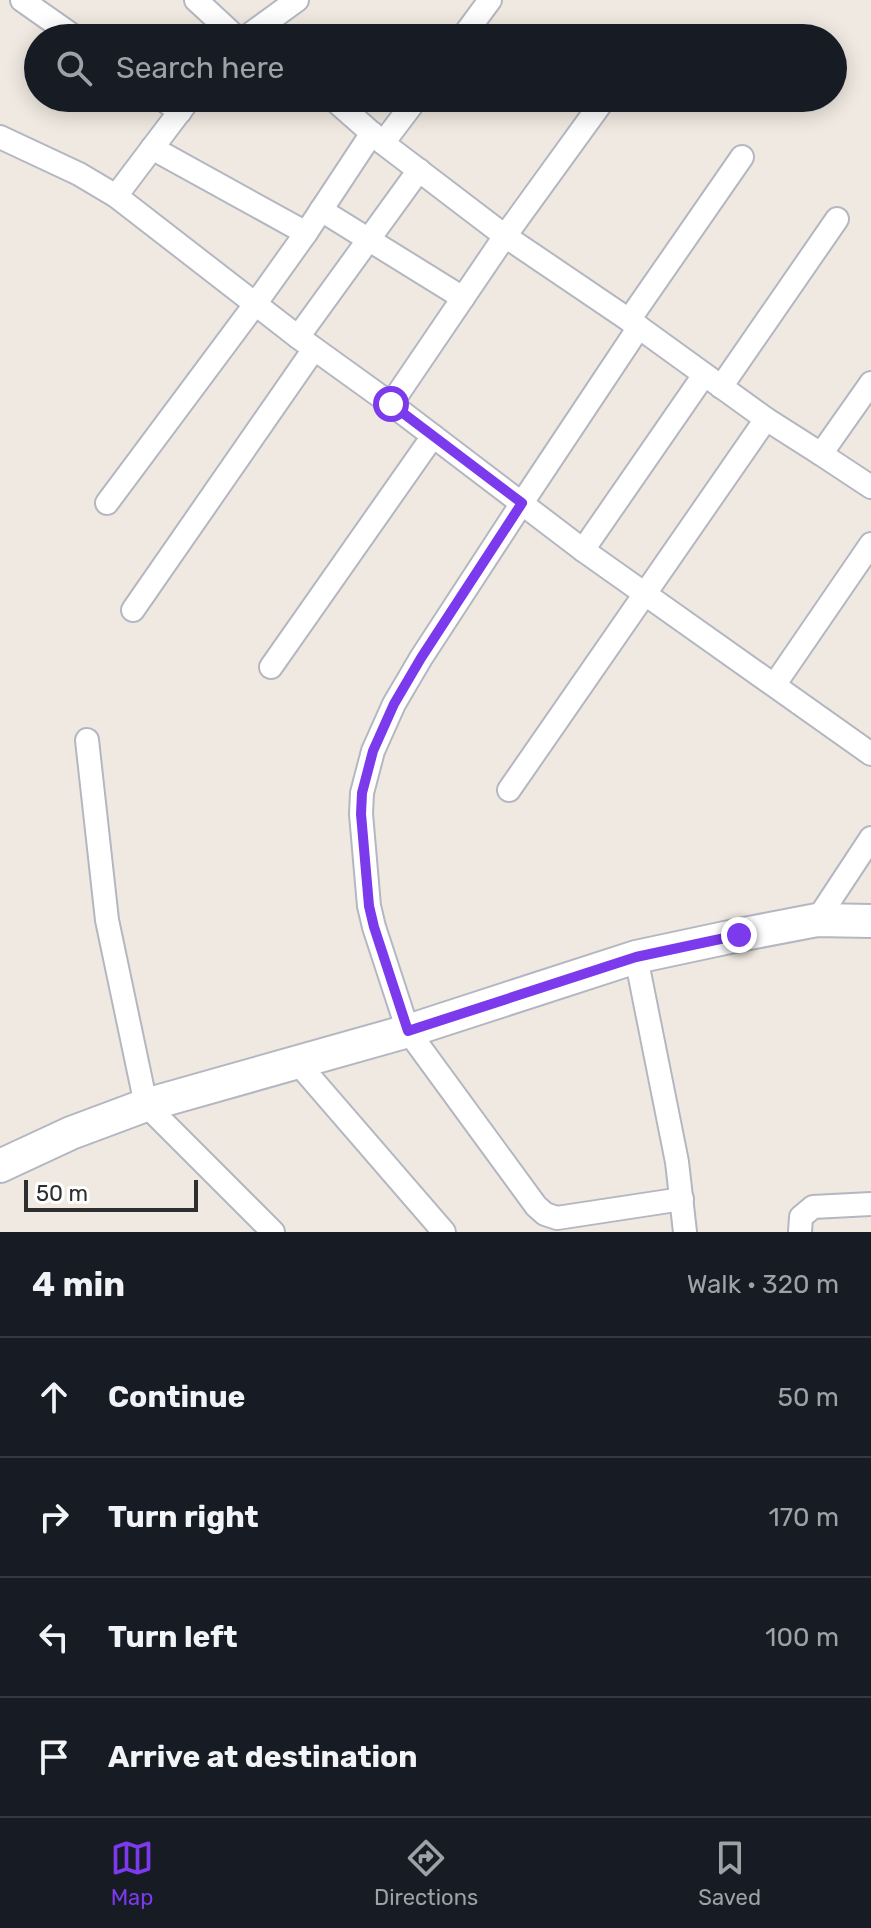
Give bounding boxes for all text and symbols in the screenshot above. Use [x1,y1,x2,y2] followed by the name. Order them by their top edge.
[24,24,847,112] search box
[52,46,96,90] icon: search
[116,50,284,86] text: Search here
[373,386,409,422] route start
[721,917,757,953] route end
[24,1176,198,1212] scale bar
[36,1180,88,1207] text: 50 m
[32,1264,125,1305] text: 4 min
[687,1269,839,1300] text: Walk · 320 m
[32,1375,76,1419] icon: ahead
[108,1379,245,1415] text: Continue
[778,1382,839,1413] text: 50 m
[32,1495,76,1539] icon: right
[108,1499,259,1535] text: Turn right
[769,1502,839,1533] text: 170 m
[32,1615,76,1659] icon: left
[108,1619,238,1655] text: Turn left
[765,1622,839,1653] text: 100 m
[32,1735,76,1779] icon: arrive
[108,1739,418,1775] text: Arrive at destination
[110,1836,154,1911] tab: Map
[374,1836,478,1911] tab: Directions
[698,1836,761,1911] tab: Saved

